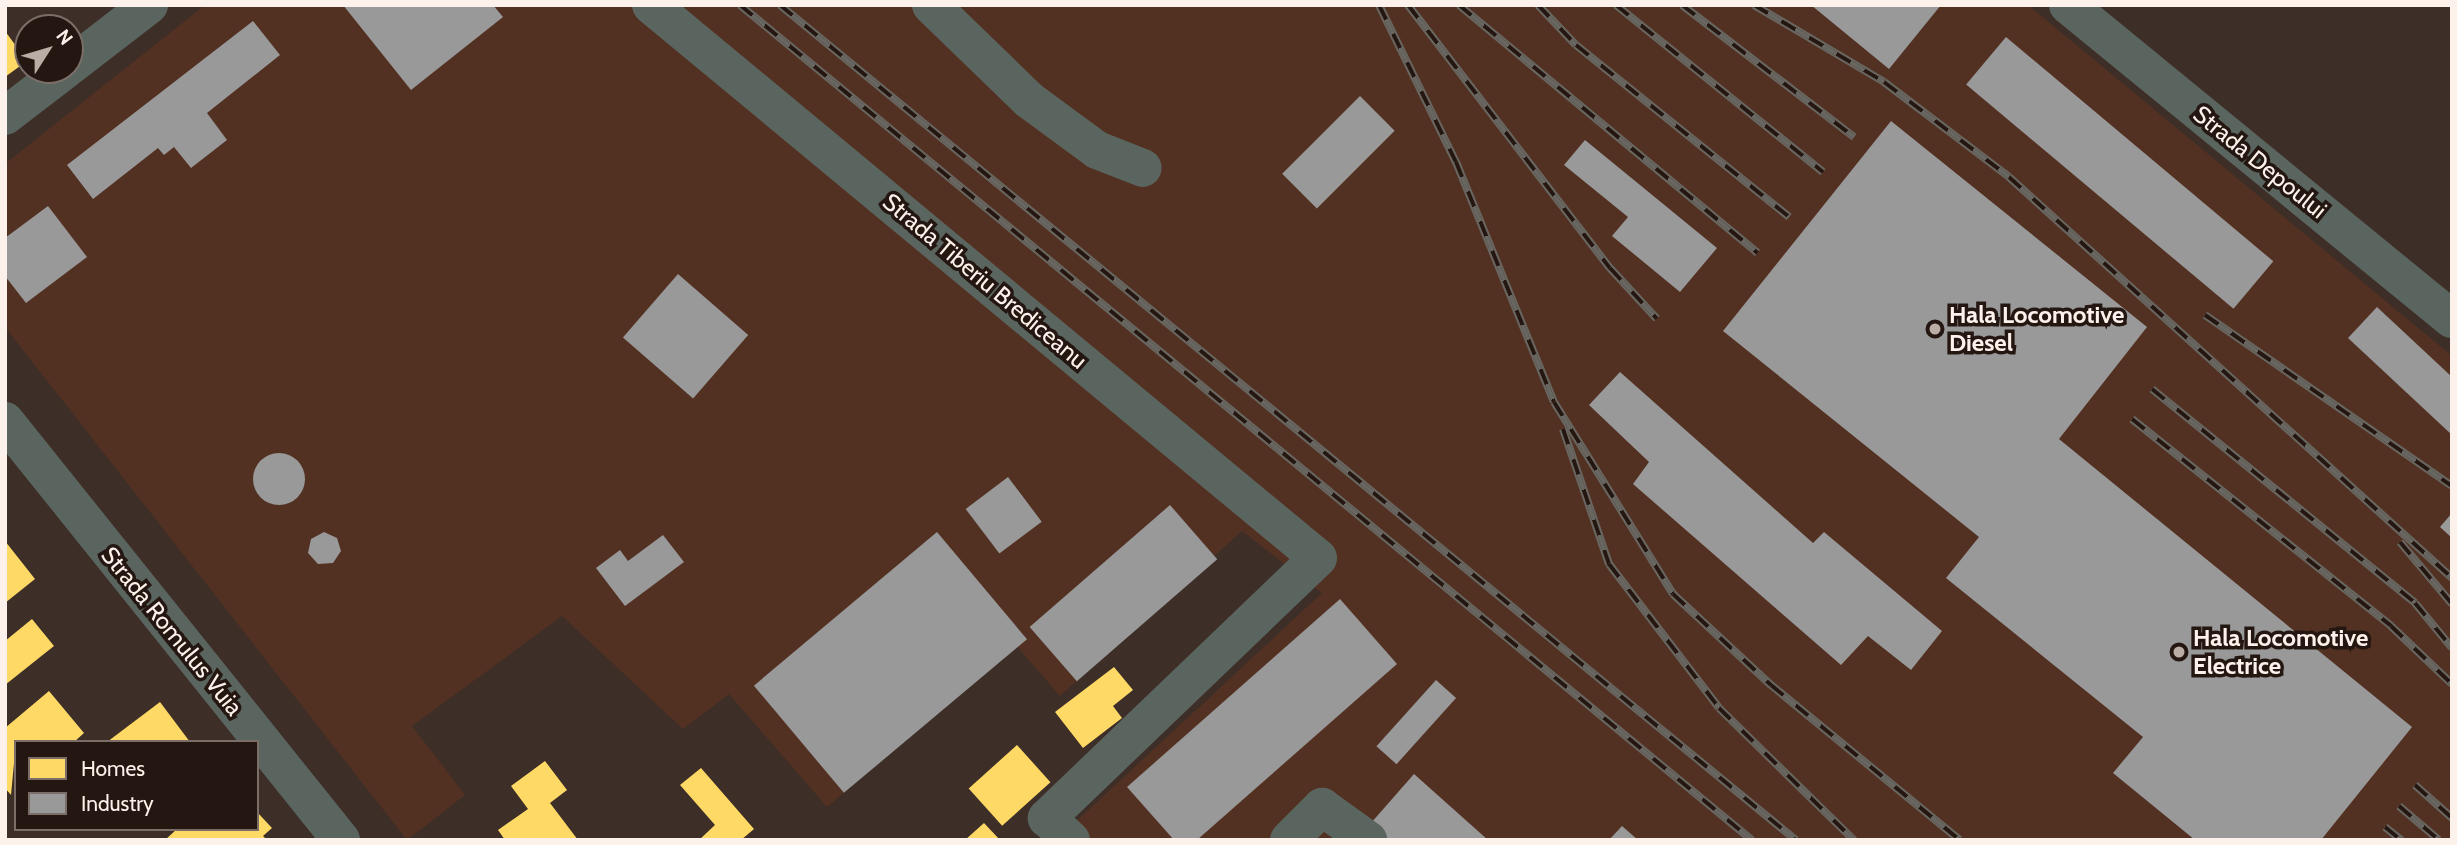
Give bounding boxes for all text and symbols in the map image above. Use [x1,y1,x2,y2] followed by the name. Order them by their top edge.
[14,14,84,84] north arrow
[51,25,78,50] text: N
[2188,100,2332,224] street label: Strada Depoului
[877,187,1093,375] street label: Strada Tiberiu Brediceanu
[1949,301,2124,357] place label: Hala Locomotive Diesel
[1927,321,1943,337] marker: Hala Locomotive Diesel
[95,541,249,721] street label: Strada Romulus Vuia
[2193,624,2368,680] place label: Hala Locomotive Electrice
[2171,644,2187,660] marker: Hala Locomotive Electrice
[14,740,259,831] legend
[81,756,145,781] text: Homes
[81,791,154,816] text: Industry

